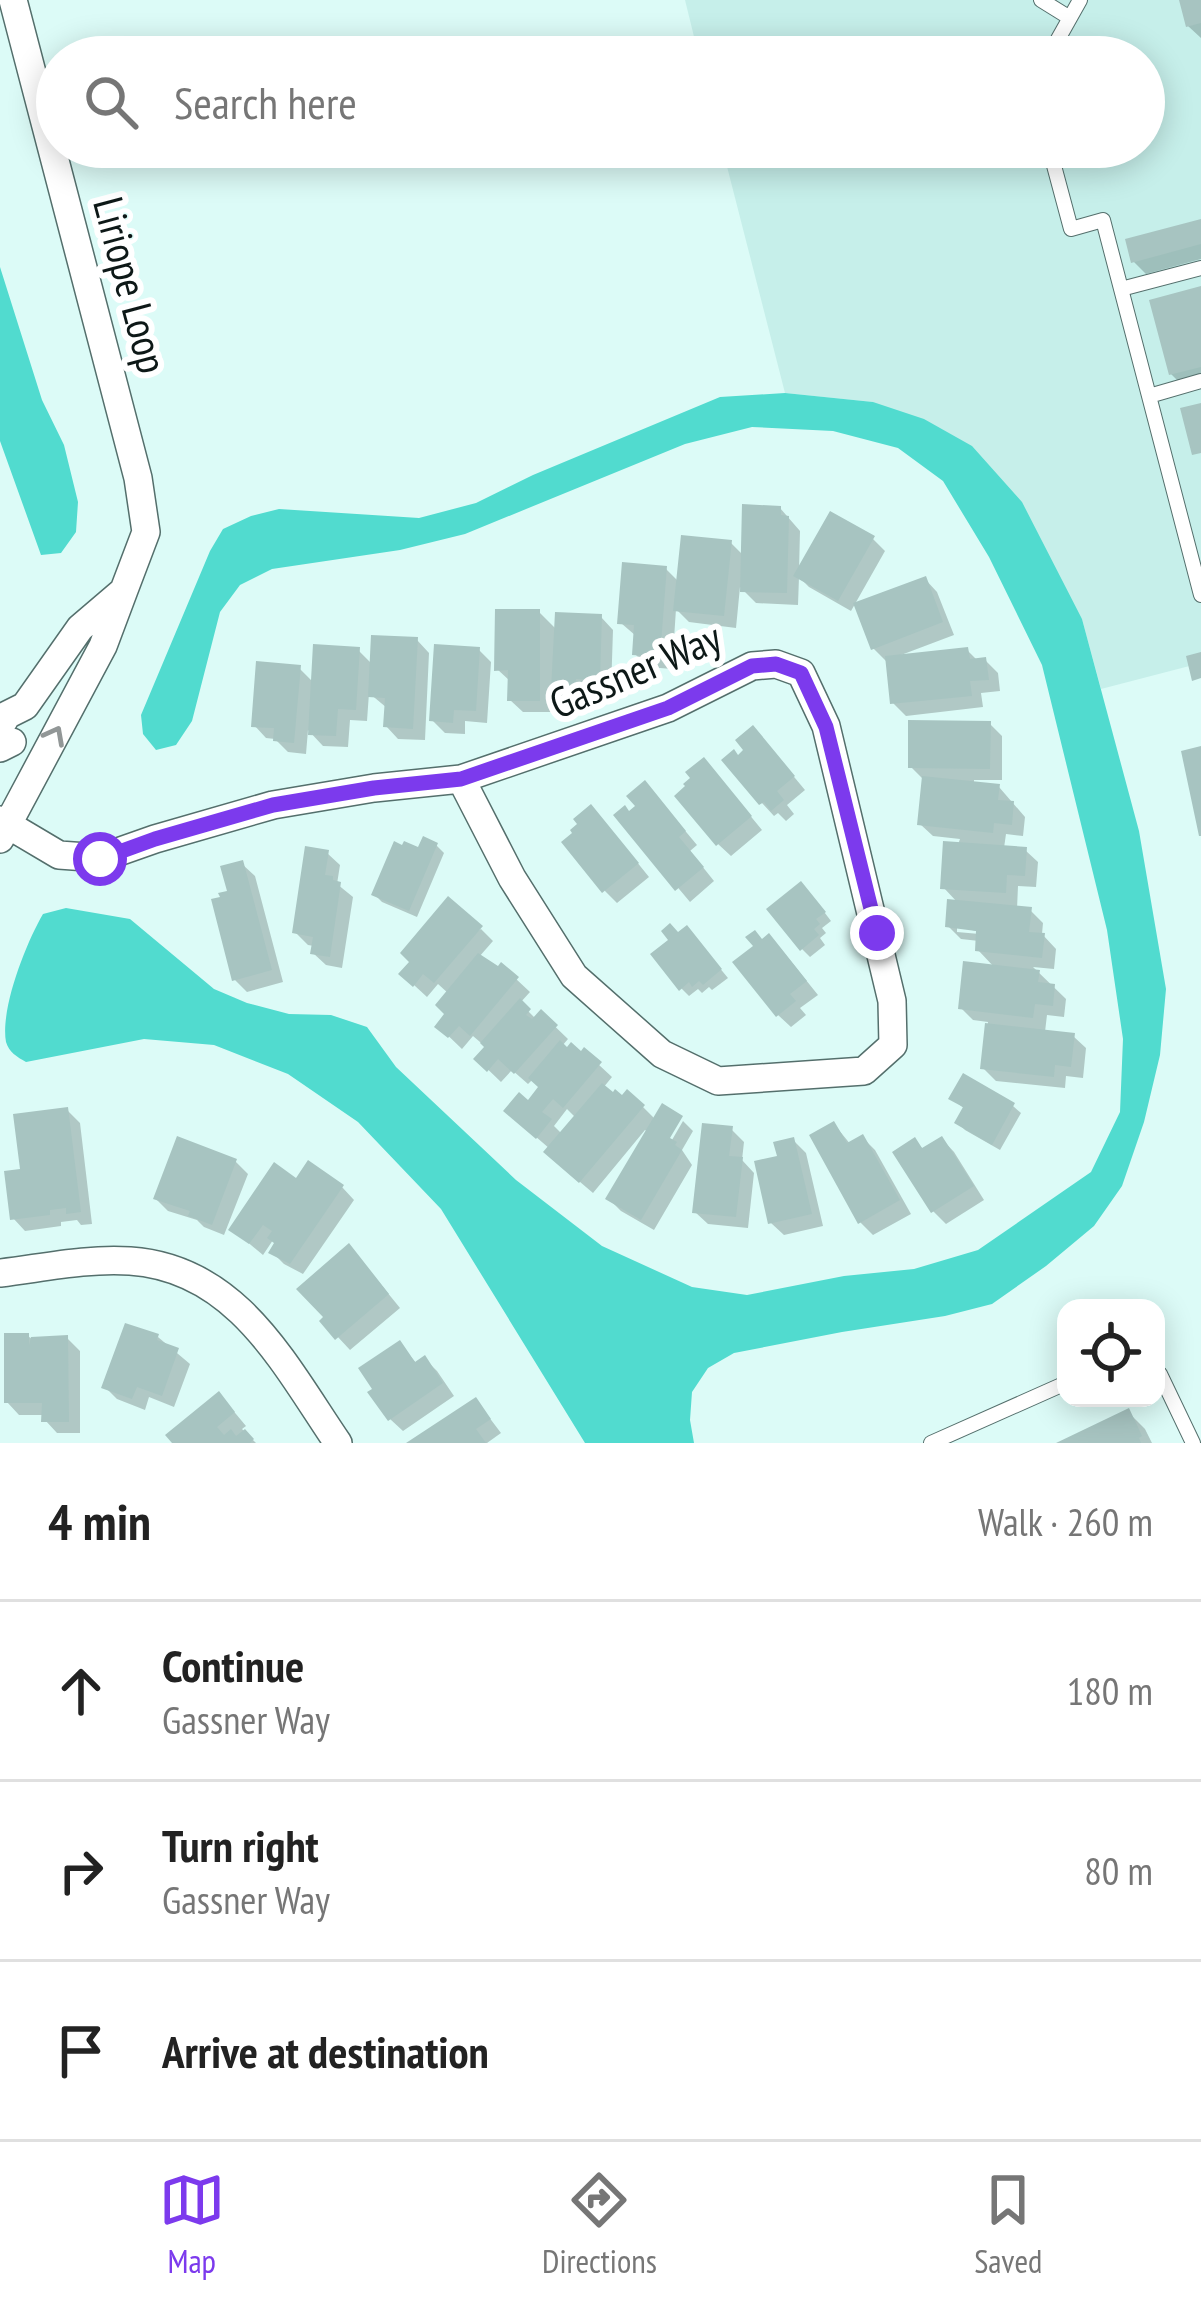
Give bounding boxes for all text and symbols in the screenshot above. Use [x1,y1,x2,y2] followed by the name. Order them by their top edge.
[36,36,1165,168] search box
[78,69,144,135] icon: search
[174,73,357,131] text: Search here
[81,191,181,379] street label: Liriope Loop
[541,609,729,731] street label: Gassner Way
[41,727,64,748] one-way arrow
[73,832,127,886] route start
[850,906,904,960] route end
[1057,1299,1165,1407] map controls
[1057,1299,1165,1407] button: locate
[48,1488,151,1554] text: 4 min
[978,1496,1153,1547] text: Walk · 260 m
[162,1636,304,1694] text: Continue
[48,1658,114,1724] icon: ahead
[1067,1665,1153,1716] text: 180 m
[162,1694,330,1745] text: Gassner Way
[162,1816,319,1874] text: Turn right
[48,1838,114,1904] icon: right
[1084,1845,1153,1896] text: 80 m
[162,1874,330,1925] text: Gassner Way
[48,2018,114,2084] icon: arrive
[162,2022,489,2080] text: Arrive at destination
[159,2167,225,2282] tab: Map
[542,2167,657,2282] tab: Directions
[974,2167,1042,2282] tab: Saved

